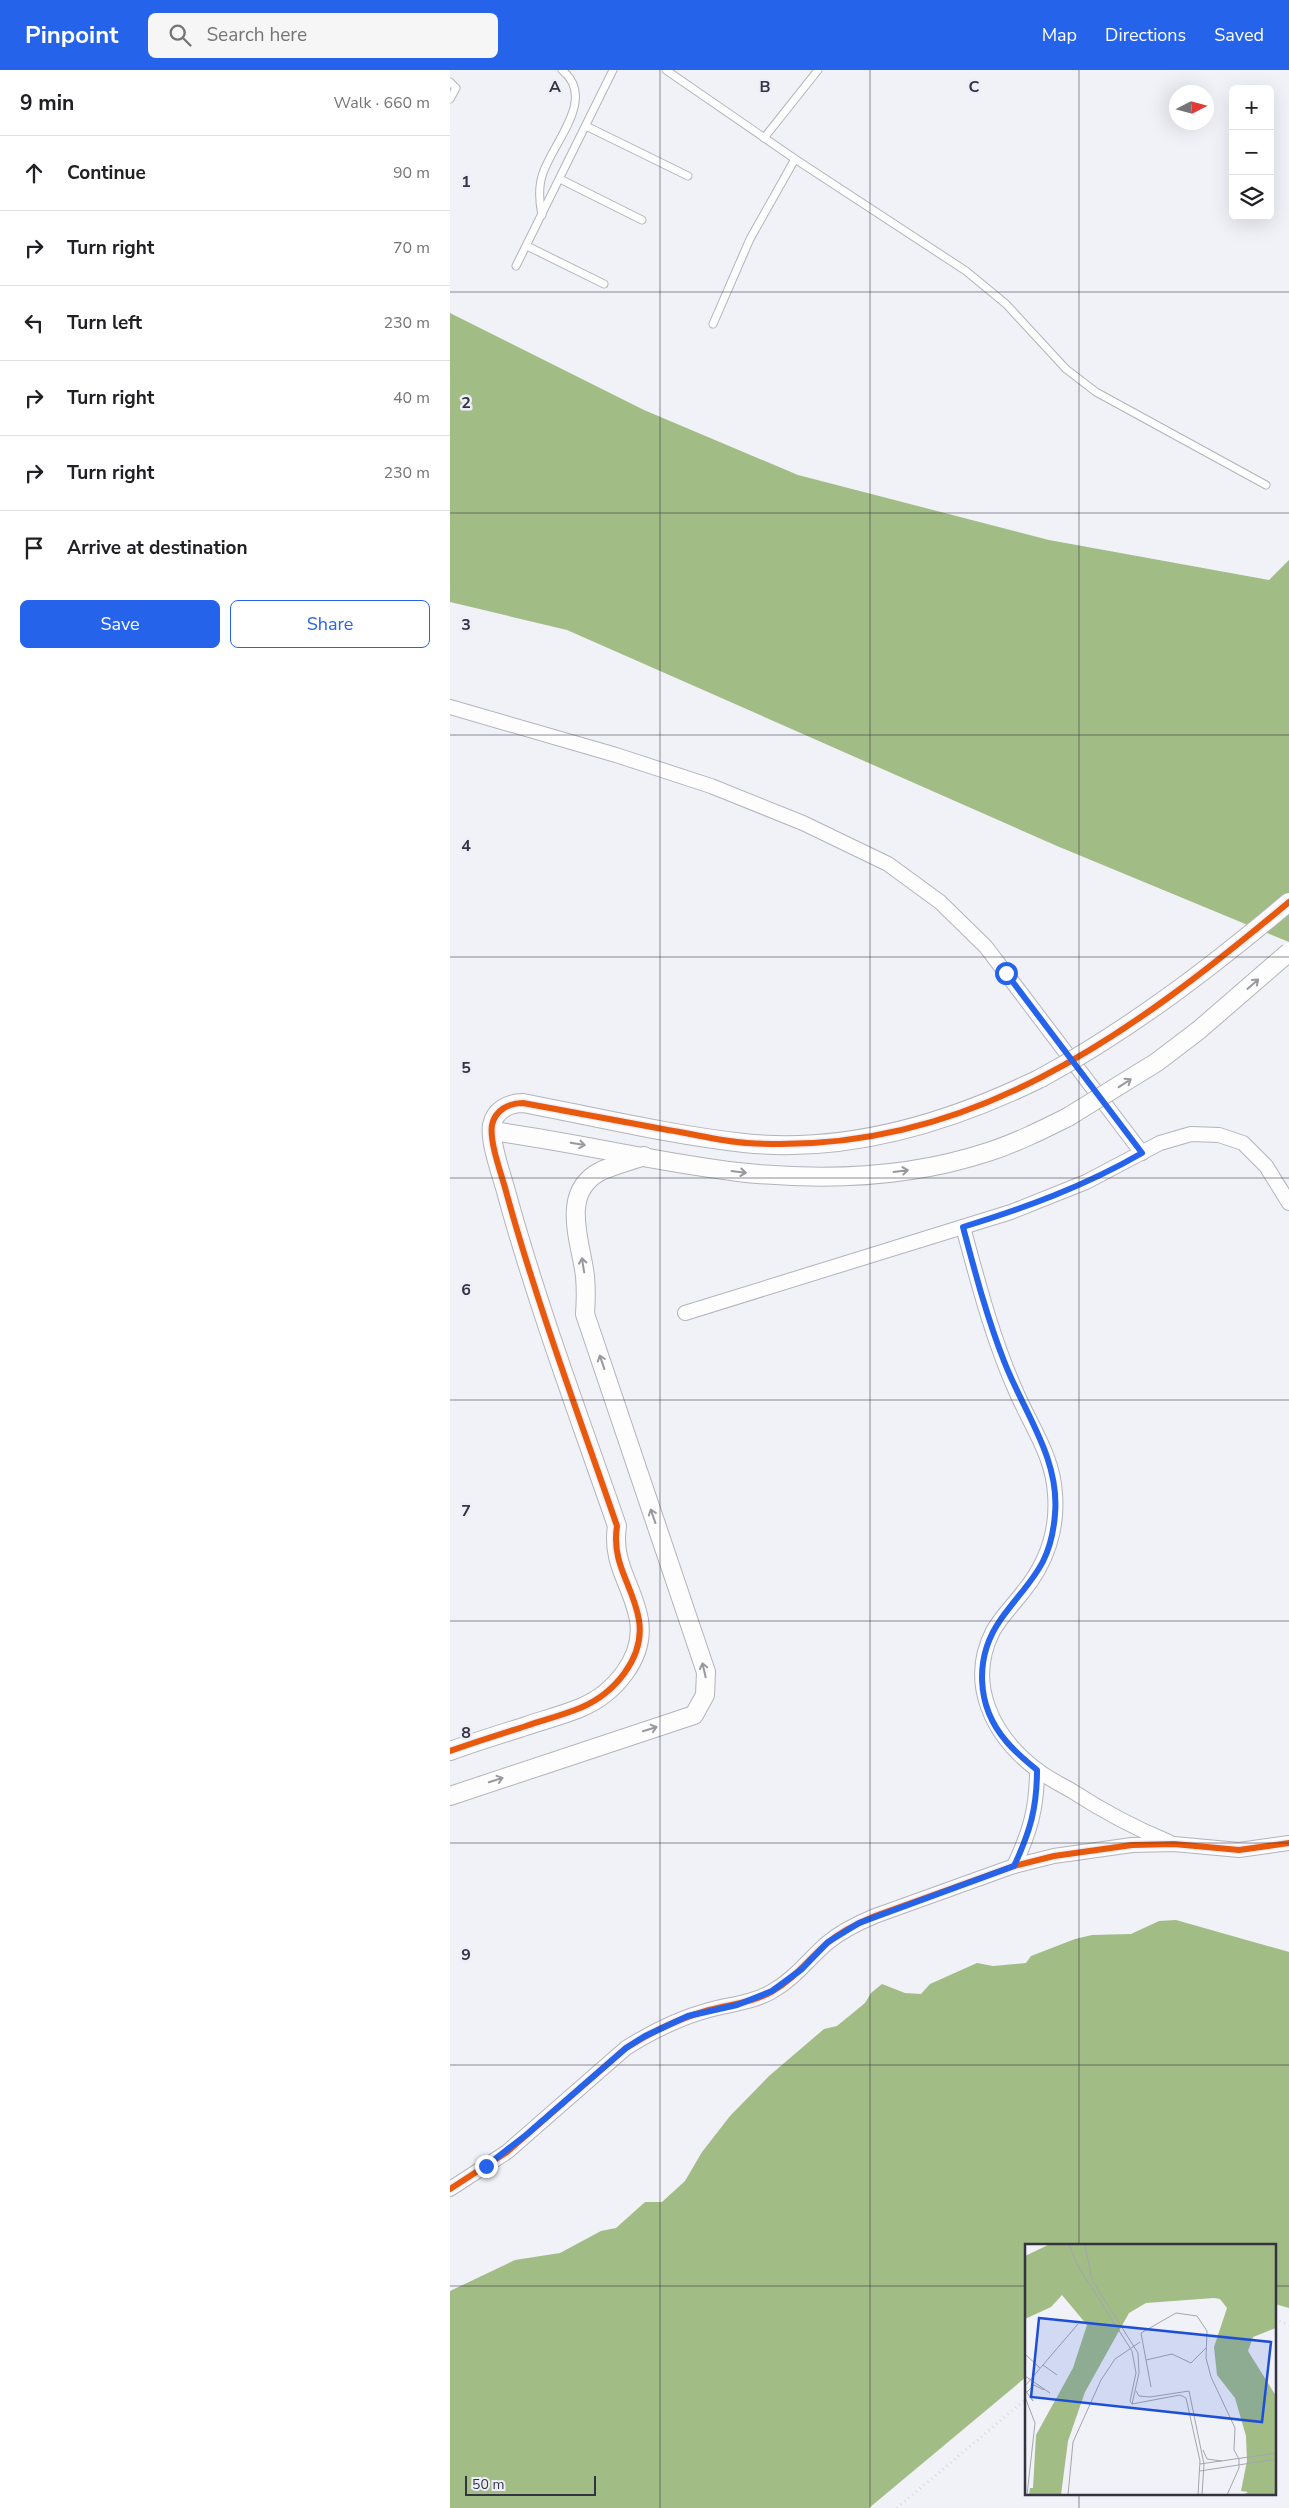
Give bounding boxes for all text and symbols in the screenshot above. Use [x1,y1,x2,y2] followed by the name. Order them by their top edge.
[148,13,498,58] search box
[25,19,118,51] text: Pinpoint
[166,21,194,49] icon: search
[206,22,307,48] text: Search here
[1042,23,1077,47] text: Map
[1105,23,1186,47] text: Directions
[1214,23,1264,47] text: Saved
[549,76,561,98] text: A
[759,76,771,98] text: B
[969,76,980,98] text: C
[1169,85,1214,130] north arrow
[1229,85,1274,220] map controls
[1229,85,1274,130] button: +
[20,89,74,117] text: 9 min
[334,92,430,114] text: Walk · 660 m
[1229,130,1274,175] button: −
[20,159,48,187] icon: ahead
[67,160,146,186] text: Continue
[393,162,430,184] text: 90 m
[461,171,471,193] text: 1
[1229,175,1274,220] button: layers
[20,234,48,262] icon: right
[67,235,154,261] text: Turn right
[393,237,430,259] text: 70 m
[20,309,48,337] icon: left
[67,310,142,336] text: Turn left
[383,312,430,334] text: 230 m
[20,384,48,412] icon: right
[67,385,154,411] text: Turn right
[393,387,430,409] text: 40 m
[461,392,471,414] text: 2
[20,459,48,487] icon: right
[67,460,154,486] text: Turn right
[383,462,430,484] text: 230 m
[20,534,48,562] icon: arrive
[67,535,248,561] text: Arrive at destination
[20,600,220,648] button: Save
[230,600,430,648] button: Share
[461,614,471,636] text: 3
[461,835,471,857] text: 4
[995,962,1018,985] route start
[1246,978,1259,989] one-way arrow
[461,1057,471,1079] text: 5
[1117,1078,1131,1088] one-way arrow
[570,1140,586,1150] one-way arrow
[892,1166,908,1176] one-way arrow
[730,1167,746,1177] one-way arrow
[578,1258,588,1274] one-way arrow
[461,1279,471,1301] text: 6
[596,1354,606,1370] one-way arrow
[461,1500,471,1522] text: 7
[648,1508,658,1524] one-way arrow
[699,1663,708,1679] one-way arrow
[461,1722,471,1744] text: 8
[642,1723,658,1733] one-way arrow
[488,1775,504,1784] one-way arrow
[461,1944,471,1966] text: 9
[475,2155,498,2178] route end
[1025,2244,1276,2496] inset map
[465,2473,596,2496] scale bar
[472,2475,504,2494] text: 50 m

